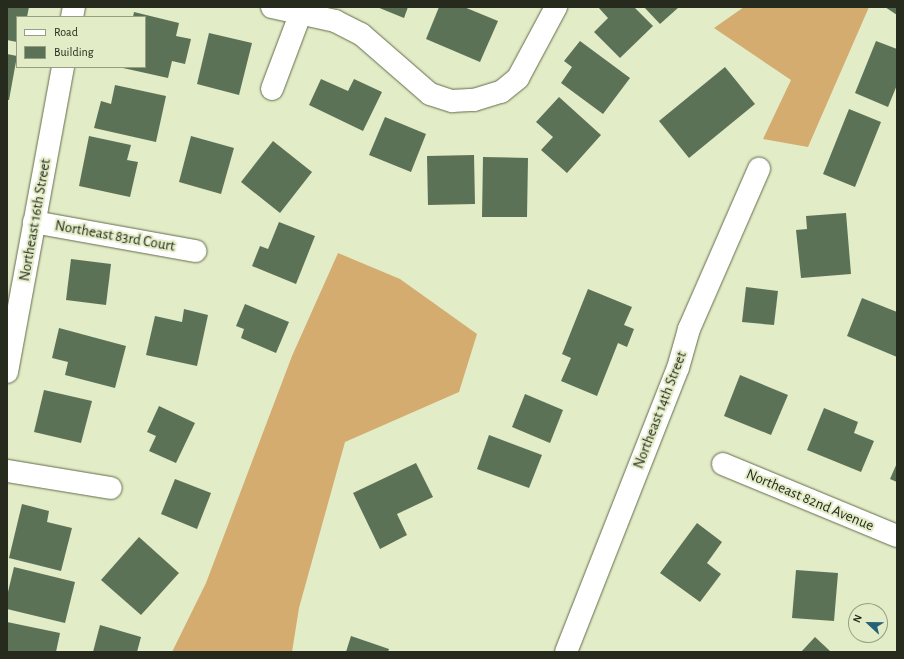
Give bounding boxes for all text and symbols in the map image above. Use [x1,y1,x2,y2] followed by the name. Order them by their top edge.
[16,16,146,68] legend
[54,26,78,38] text: Road
[54,46,94,58] text: Building
[15,157,55,283] street label: Northeast 16th Street
[54,217,176,255] street label: Northeast 83rd Court
[629,349,691,471] street label: Northeast 14th Street
[743,465,877,535] street label: Northeast 82nd Avenue
[848,603,888,643] north arrow
[851,613,864,624] text: N

